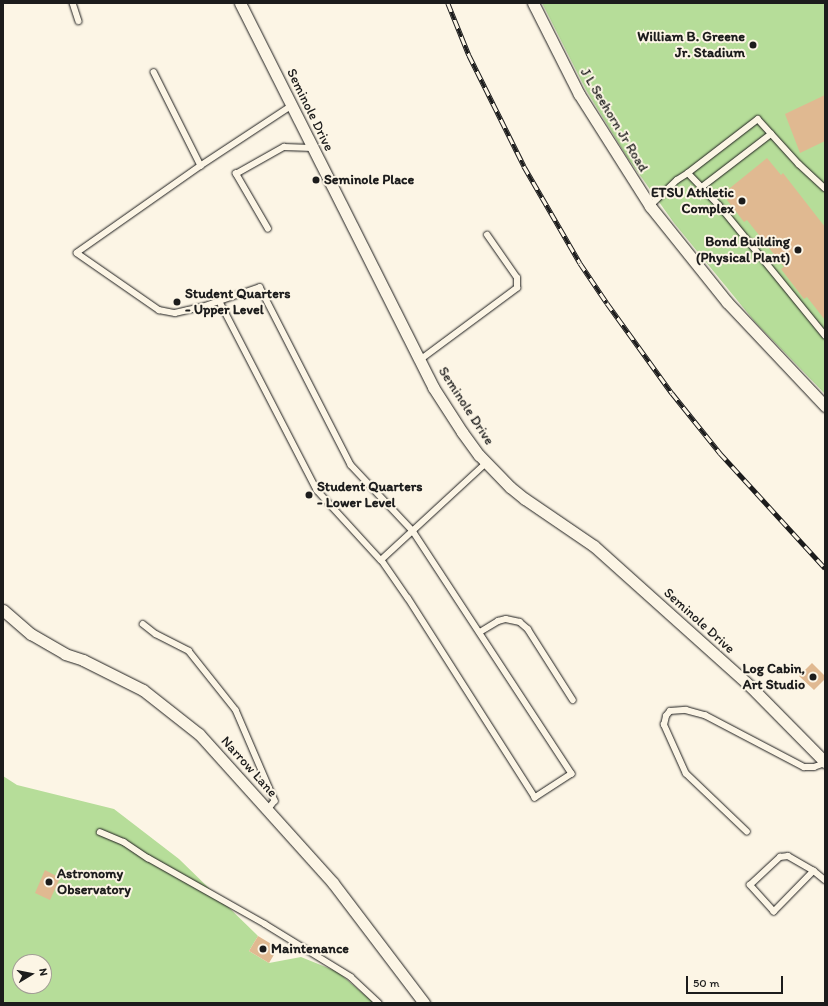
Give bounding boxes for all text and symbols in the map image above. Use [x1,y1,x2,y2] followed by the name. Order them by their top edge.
[637,29,745,62] place label: William B. Greene Jr. Stadium
[748,40,758,50] marker: William B. Greene Jr. Stadium
[576,65,652,175] street label: J L Seehorn Jr Road
[283,66,337,154] street label: Seminole Drive
[324,172,415,188] place label: Seminole Place
[311,175,321,185] marker: Seminole Place
[651,185,734,218] place label: ETSU Athletic Complex
[737,196,747,206] marker: ETSU Athletic Complex
[696,234,790,266] place label: Bond Building (Physical Plant)
[793,245,803,255] marker: Bond Building (Physical Plant)
[185,286,290,318] place label: Student Quarters - Upper Level
[172,297,182,307] marker: Student Quarters - Upper Level
[434,364,498,448] street label: Seminole Drive
[317,479,422,512] place label: Student Quarters - Lower Level
[304,490,314,500] marker: Student Quarters - Lower Level
[660,585,738,657] street label: Seminole Drive
[742,661,805,694] place label: Log Cabin, Art Studio
[808,672,818,682] marker: Log Cabin, Art Studio
[217,733,281,801] street label: Narrow Lane
[57,866,131,898] place label: Astronomy Observatory
[44,877,54,887] marker: Astronomy Observatory
[271,941,349,957] place label: Maintenance
[258,944,268,954] marker: Maintenance
[12,954,52,994] north arrow
[36,967,50,977] text: N
[688,968,785,994] scale bar
[693,976,719,990] text: 50 m

